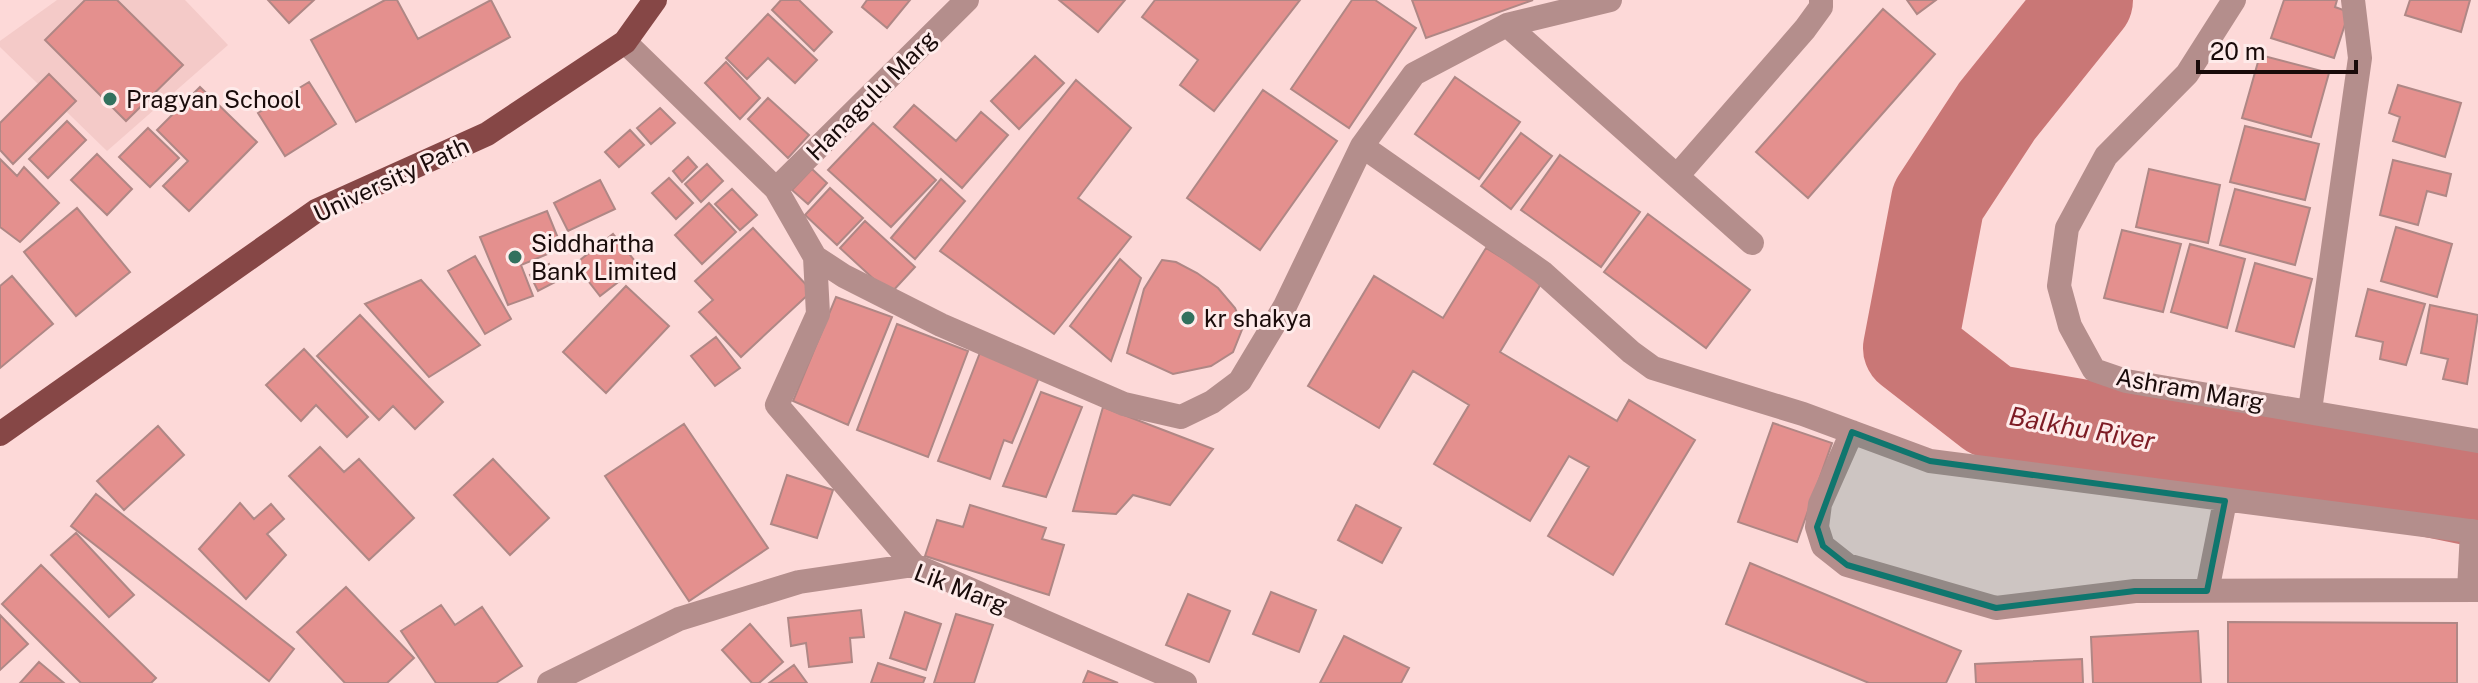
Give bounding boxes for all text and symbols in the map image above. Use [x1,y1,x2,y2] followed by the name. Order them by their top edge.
[800,24,942,166] street label: Hanagulu Marg
[2198,24,2356,74] scale bar
[2210,37,2266,65] text: 20 m
[126,85,301,113] place label: Pragyan School
[101,90,119,108] marker: Pragyan School
[309,131,473,227] street label: University Path
[531,229,677,285] place label: Siddhartha Bank Limited
[506,248,524,266] marker: Siddhartha Bank Limited
[1204,304,1312,332] place label: kr shakya
[1179,309,1197,327] marker: kr shakya
[2114,362,2266,416] street label: Ashram Marg
[2007,400,2157,456] water label: Balkhu River
[910,557,1012,619] street label: Lik Marg

